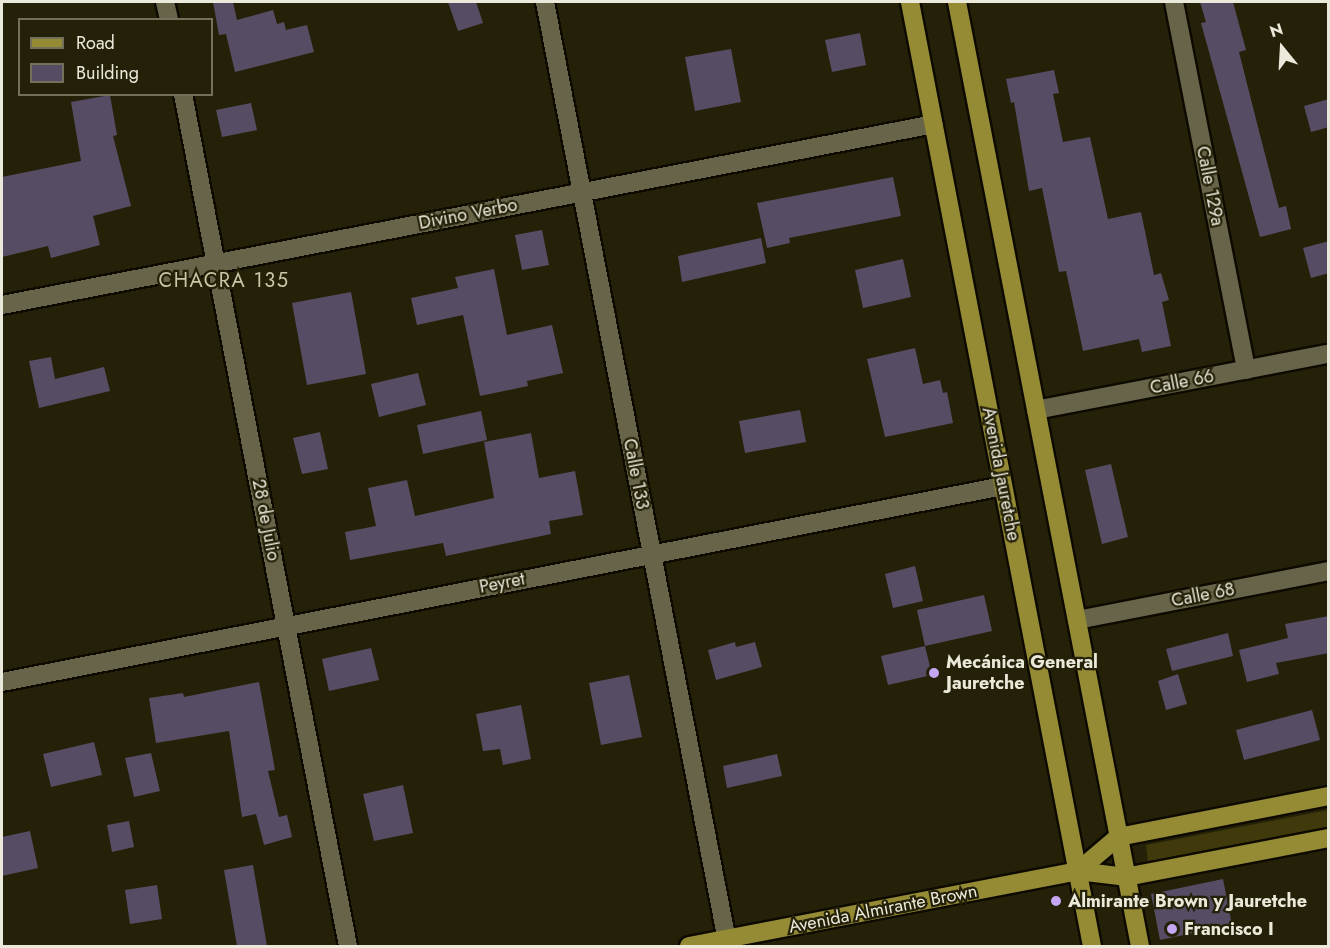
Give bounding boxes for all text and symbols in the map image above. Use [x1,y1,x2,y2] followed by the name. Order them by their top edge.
[18,18,213,96] legend
[1252,18,1312,78] north arrow
[1267,18,1286,43] text: N
[76,30,115,56] text: Road
[76,60,139,86] text: Building
[1192,144,1228,228] street label: Calle 129a
[417,194,519,234] street label: Divino Verbo
[159,268,289,292] district label: CHACRA 135
[1148,365,1216,399] street label: Calle 66
[977,405,1025,543] street label: Avenida Jauretche
[619,437,653,511] street label: Calle 133
[247,477,285,563] street label: 28 de Julio
[477,568,527,598] street label: Peyret
[1169,578,1237,612] street label: Calle 68
[946,652,1098,694] place label: Mecánica General Jauretche
[927,666,941,680] marker: Mecánica General Jauretche
[787,880,979,938] street label: Avenida Almirante Brown
[1068,890,1307,912] place label: Almirante Brown y Jauretche
[1049,894,1063,908] marker: Almirante Brown y Jauretche
[1184,918,1274,940] place label: Francisco I
[1165,922,1179,936] marker: Francisco I

